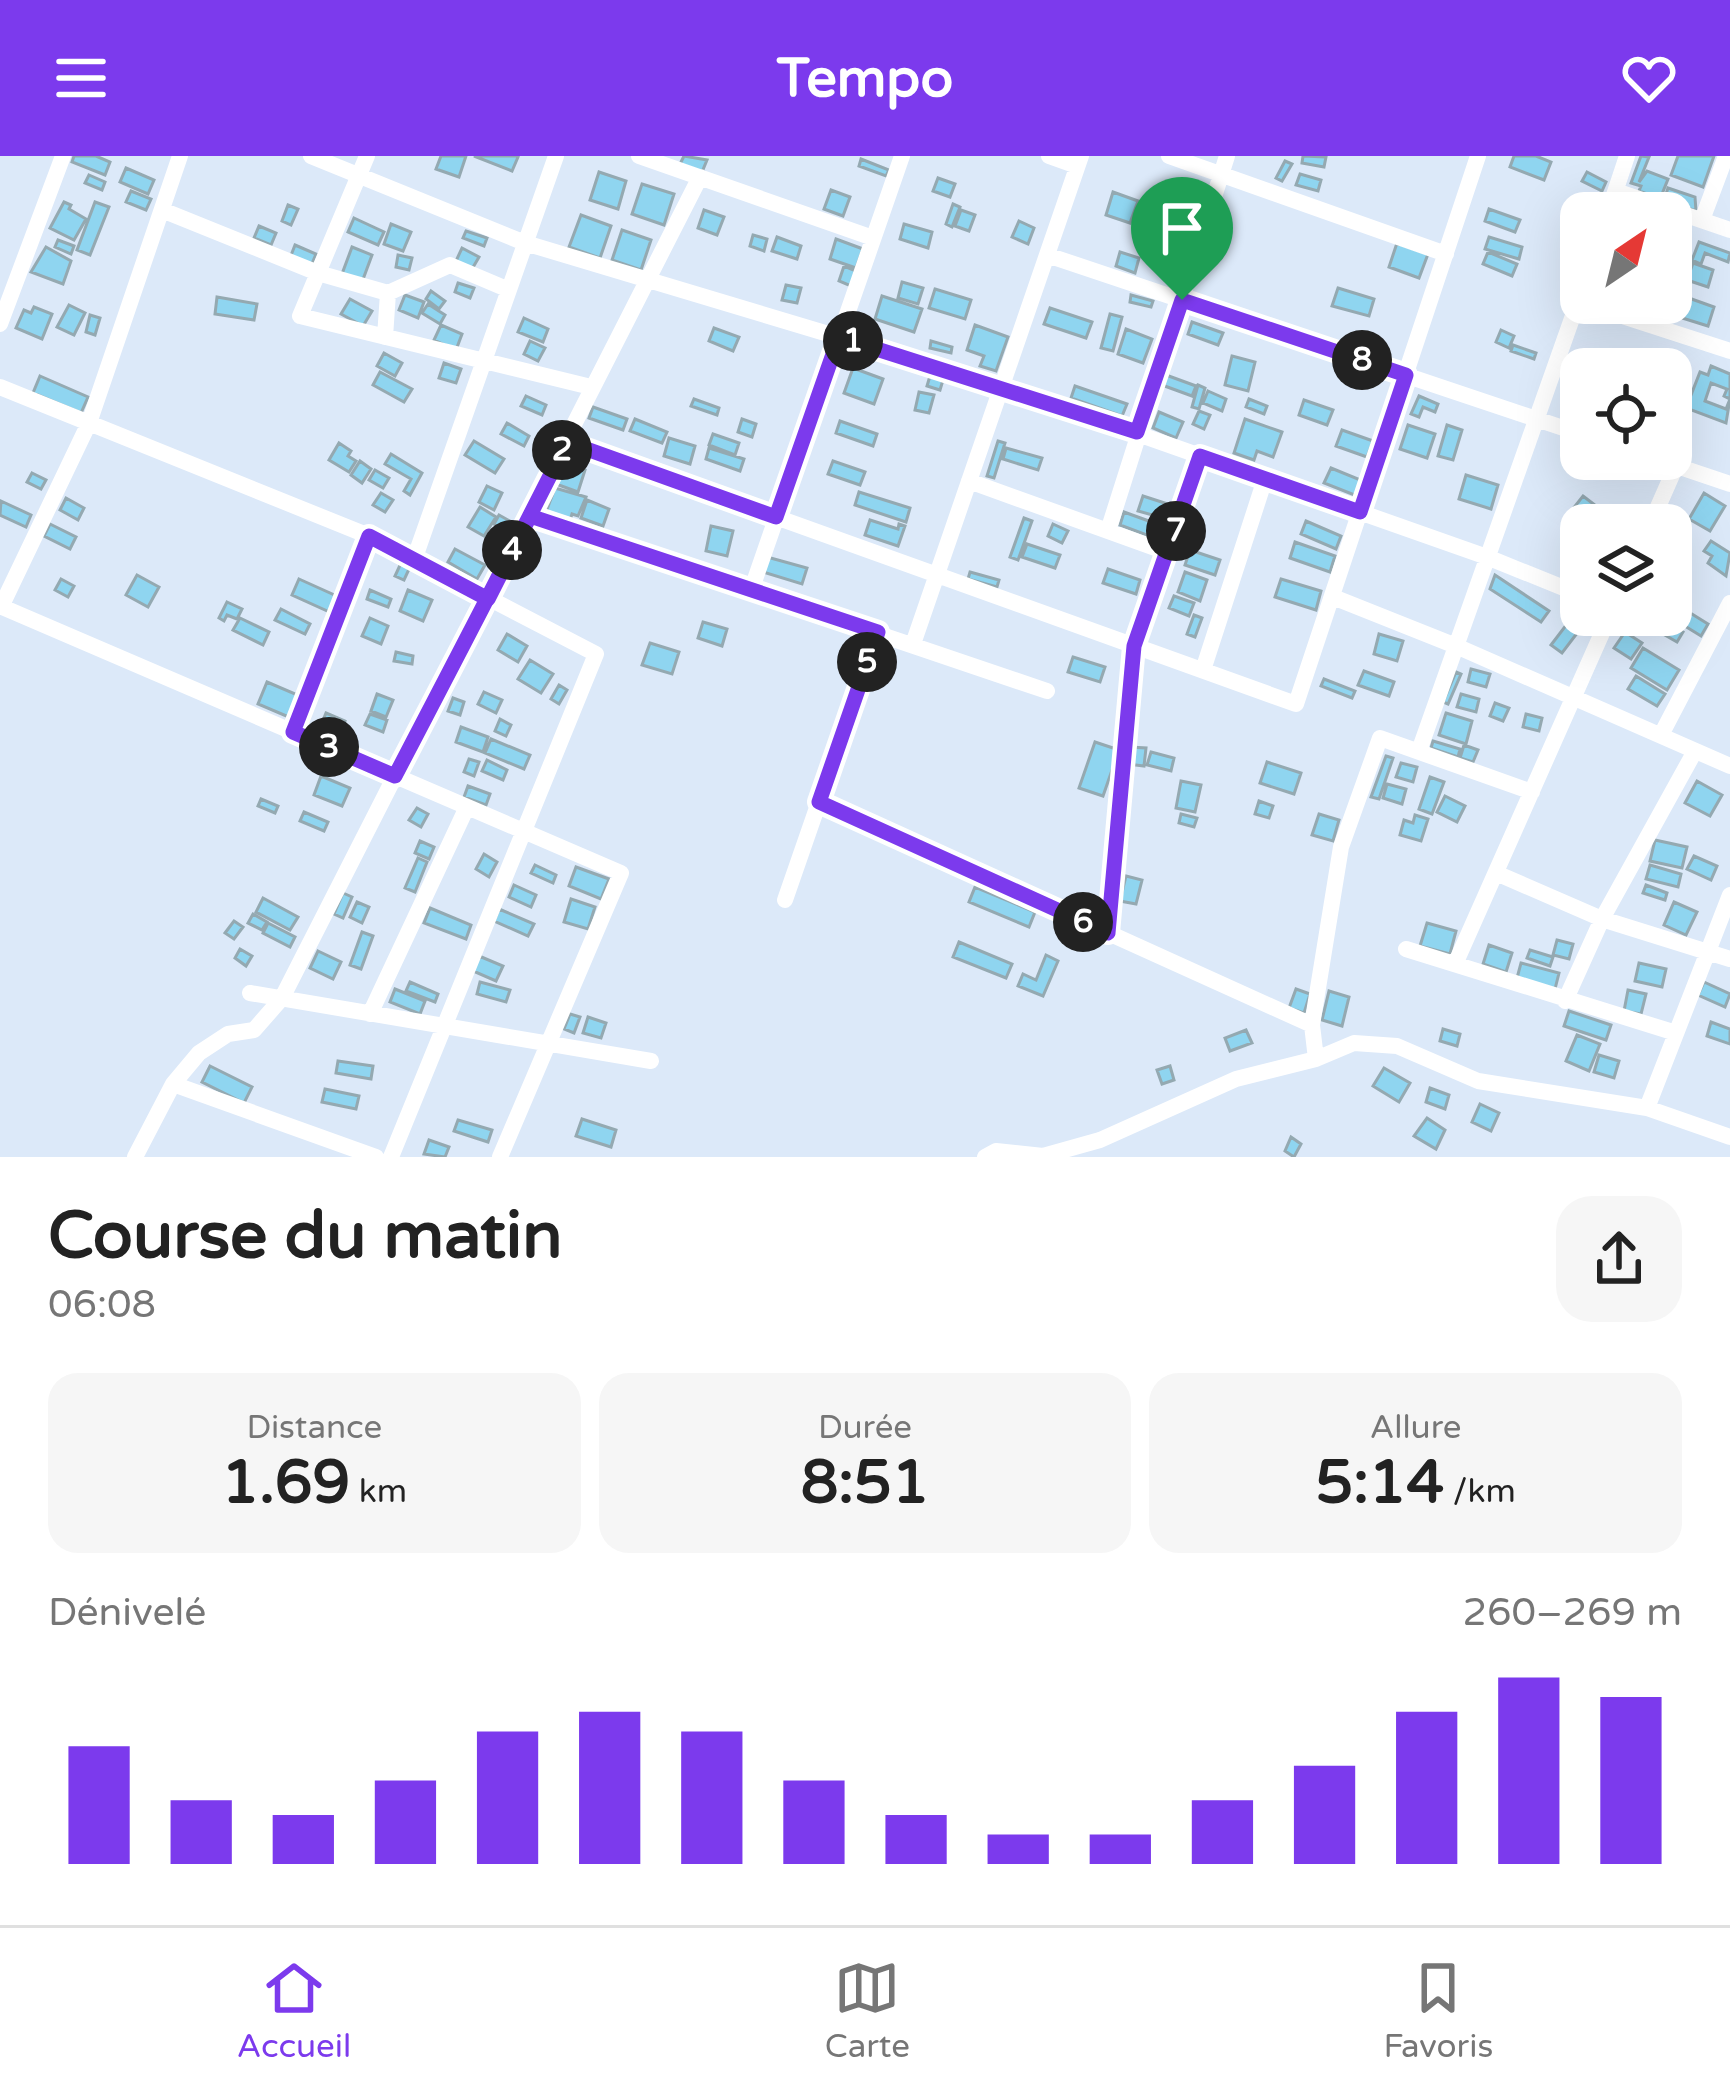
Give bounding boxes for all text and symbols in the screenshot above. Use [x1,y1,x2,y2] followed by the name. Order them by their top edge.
[48,45,114,111] icon: menu
[1616,45,1682,111] icon: heart
[777,46,953,111] text: Tempo
[1131,177,1233,300] pin
[1560,192,1692,324] north arrow
[1560,192,1692,636] map controls
[1149,195,1215,261] icon: arrive
[823,311,883,371] pin: 1
[843,321,863,360] text: 1
[1332,330,1392,390] pin: 8
[1352,340,1372,379] text: 8
[1560,348,1692,480] button: locate
[532,420,592,480] pin: 2
[552,430,572,469] text: 2
[1146,501,1206,561] pin: 7
[1560,504,1692,636] button: layers
[1166,511,1186,550] text: 7
[482,520,542,580] pin: 4
[502,530,522,569] text: 4
[837,632,897,692] pin: 5
[857,642,877,681] text: 5
[299,717,359,777] pin: 3
[319,727,339,766] text: 3
[1053,892,1113,952] pin: 6
[1073,902,1093,941] text: 6
[48,1196,562,1276] text: Course du matin
[1556,1196,1682,1322] button: share
[48,1281,156,1328] text: 06:08
[246,1408,382,1447] text: Distance
[818,1408,912,1447] text: Durée
[1370,1408,1462,1447] text: Allure
[222,1447,350,1519] text: 1.69
[801,1447,929,1519] text: 8:51
[1316,1447,1444,1519] text: 5:14
[350,1472,407,1511] text: km
[1444,1472,1516,1511] text: /km
[48,1589,206,1636] text: Dénivelé
[1462,1589,1682,1636] text: 260–269 m
[237,1955,351,2066] tab: Accueil
[825,1955,910,2066] tab: Carte
[1383,1955,1493,2066] tab: Favoris

